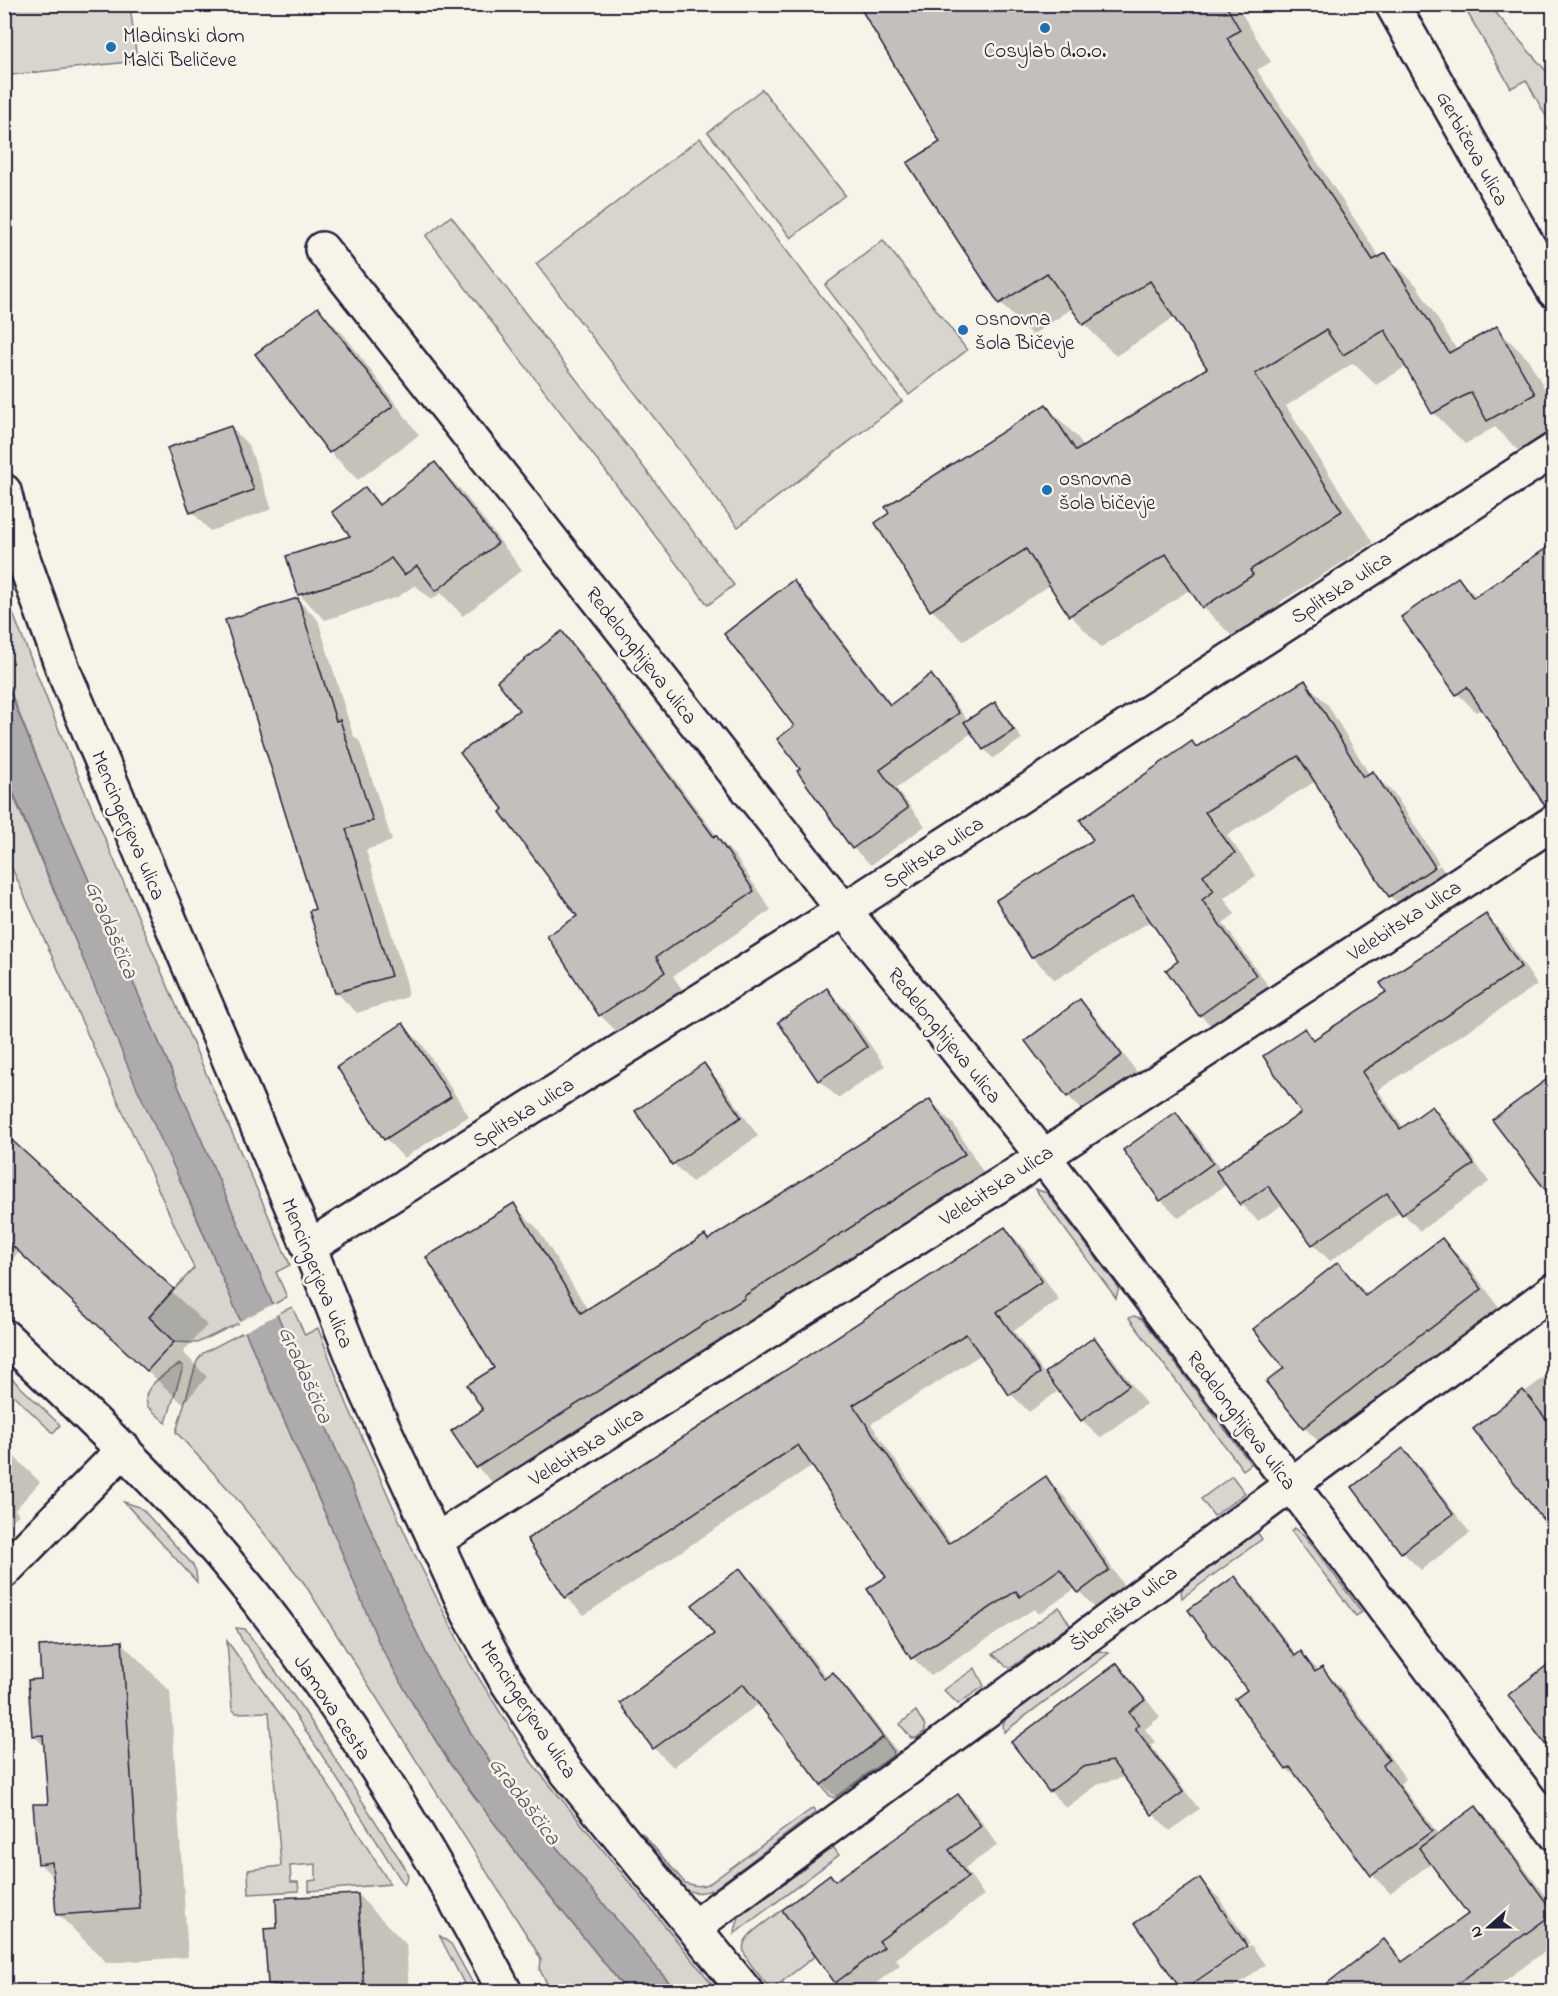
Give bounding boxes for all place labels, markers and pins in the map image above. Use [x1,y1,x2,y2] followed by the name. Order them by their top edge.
[1038,21,1052,35] marker: Cosylab d.o.o.
[123,22,245,76] place label: Mladinski dom Malči Beličeve
[984,37,1106,69] place label: Cosylab d.o.o.
[104,40,118,54] marker: Mladinski dom Malči Beličeve
[975,305,1075,359] place label: Osnovna šola Bičevje
[956,323,970,337] marker: Osnovna šola Bičevje
[1059,465,1156,519] place label: osnovna šola bičevje
[1040,483,1054,497] marker: osnovna šola bičevje

